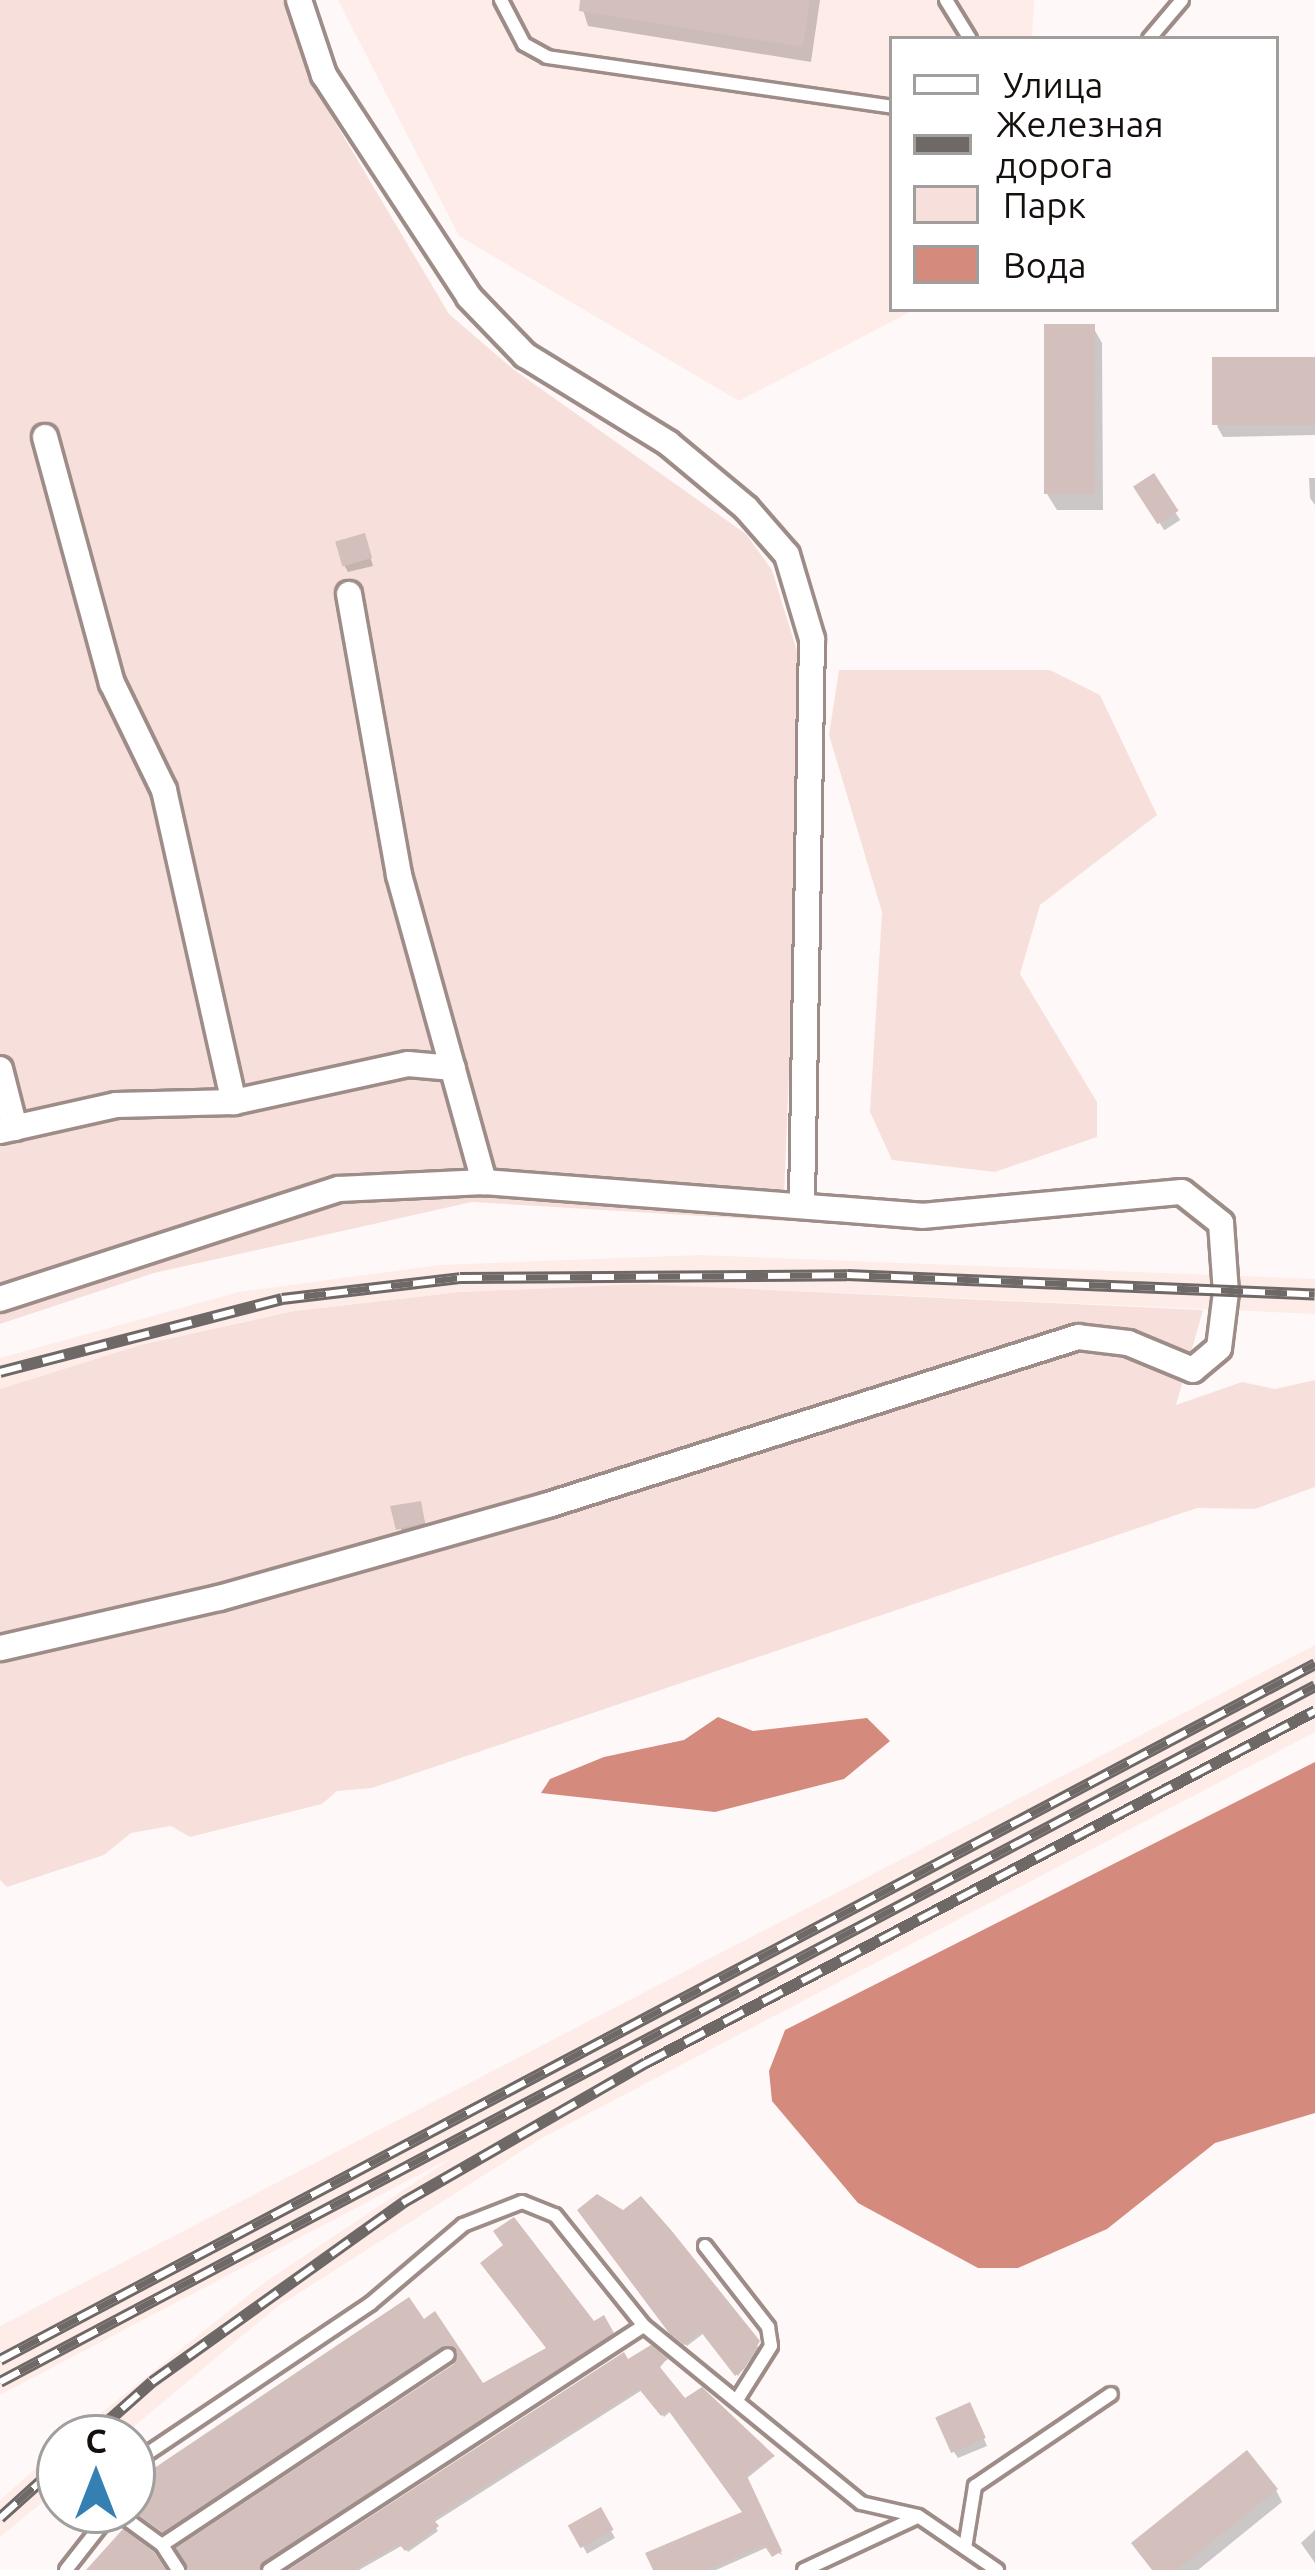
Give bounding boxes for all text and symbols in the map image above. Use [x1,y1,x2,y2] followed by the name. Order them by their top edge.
[889,36,1279,312] legend
[1003,64,1103,105] text: Улица
[996,103,1164,185] text: Железная дорога
[1003,184,1086,225] text: Парк
[1003,244,1087,285] text: Вода
[36,2414,156,2534] north arrow
[85,2422,107,2459] text: С

